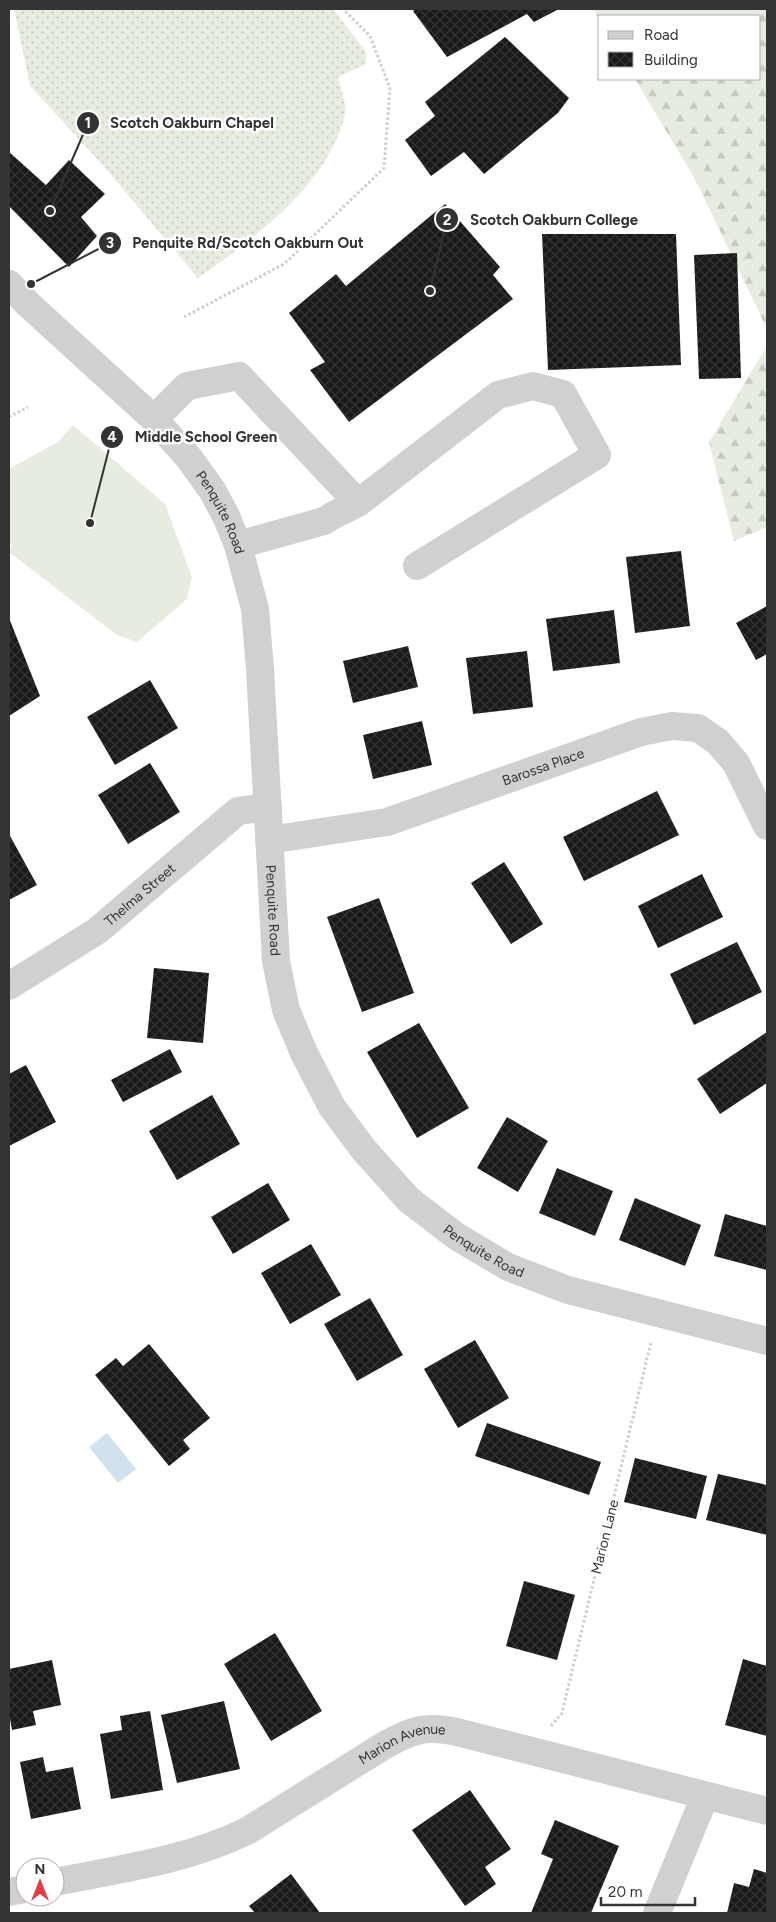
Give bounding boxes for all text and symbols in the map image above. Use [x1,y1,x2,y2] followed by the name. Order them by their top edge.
[598,15,761,80] legend
[644,26,679,44] text: Road
[644,51,698,69] text: Building
[76,108,284,138] callout: Scotch Oakburn Chapel
[85,114,91,132] text: 1
[110,114,274,132] text: Scotch Oakburn Chapel
[435,204,648,234] callout: Scotch Oakburn College
[443,211,452,229] text: 2
[470,211,639,229] text: Scotch Oakburn College
[98,228,374,258] callout: Penquite Rd/Scotch Oakburn Out
[106,234,114,252] text: 3
[132,234,364,252] text: Penquite Rd/Scotch Oakburn Out
[100,422,287,452] callout: Middle School Green
[107,428,117,446] text: 4
[135,428,277,446] text: Middle School Green
[192,467,248,556] street label: Penquite Road
[500,744,587,789] street label: Barossa Place
[101,860,179,930] street label: Thelma Street
[262,864,284,956] street label: Penquite Road
[440,1221,527,1281] street label: Penquite Road
[588,1498,623,1576] street label: Marion Lane
[355,1720,447,1768] street label: Marion Avenue
[15,1857,65,1907] north arrow
[35,1861,45,1878] text: N
[601,1874,695,1906] scale bar
[608,1883,642,1901] text: 20 m

